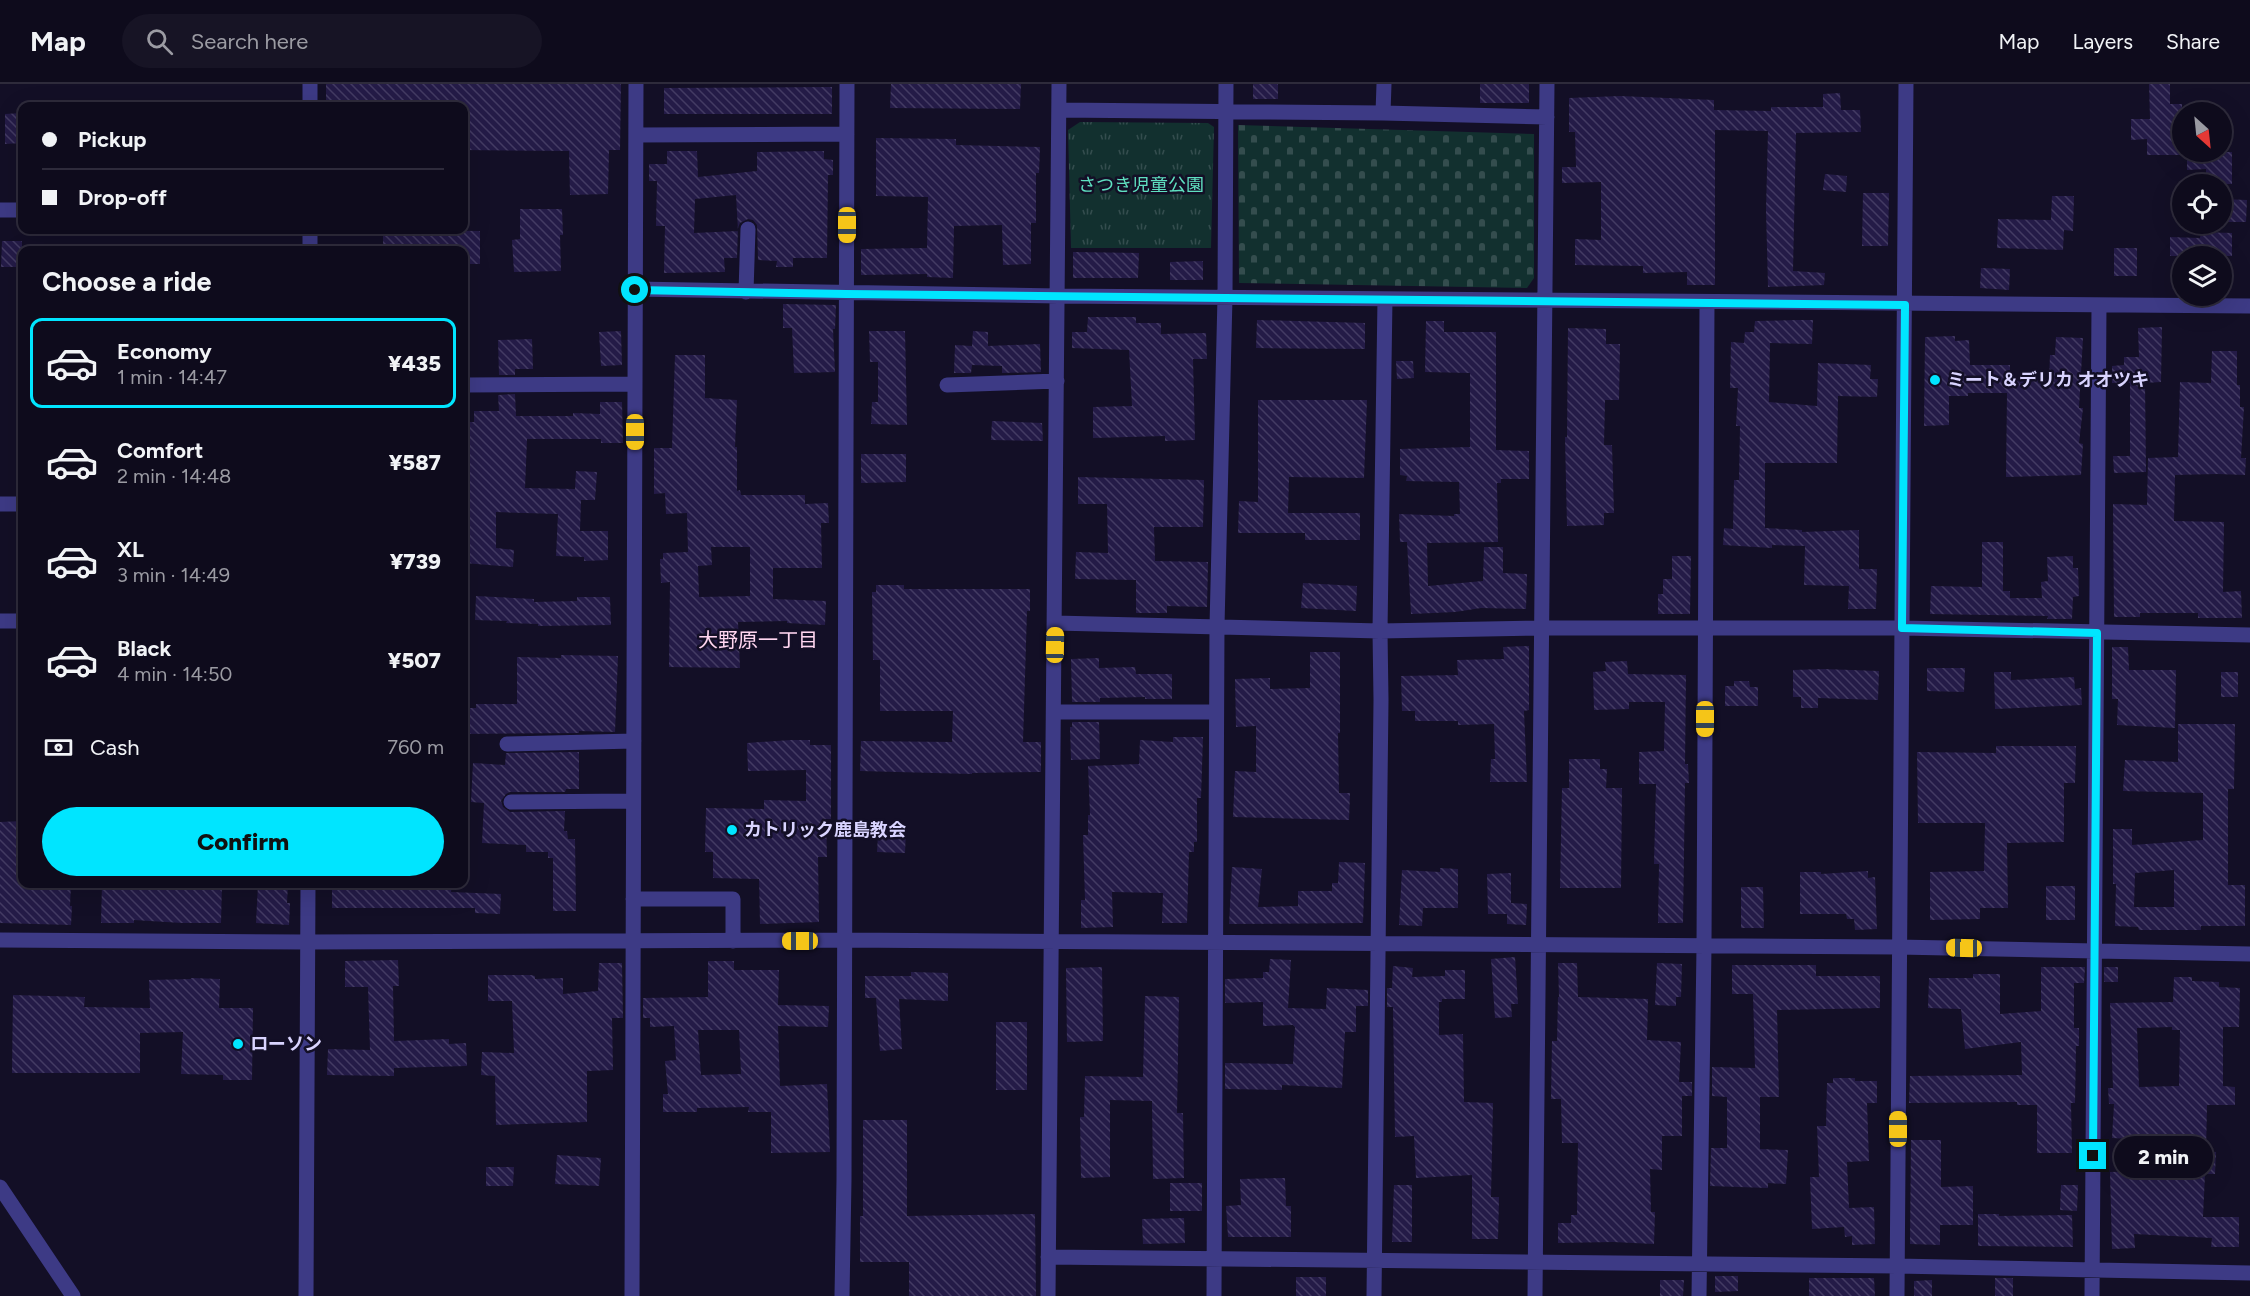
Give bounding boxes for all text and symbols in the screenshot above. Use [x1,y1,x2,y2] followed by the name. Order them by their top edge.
[122,14,542,68] search box
[30,24,86,58] text: Map
[143,25,176,58] icon: search
[191,28,308,55] text: Search here
[1999,29,2039,54] text: Map
[2072,29,2133,54] text: Layers
[2166,29,2220,54] text: Share
[2172,102,2232,162] north arrow
[2172,102,2232,306] map controls
[78,126,147,153] text: Pickup
[1078,174,1204,196] park label: さつき児童公園
[2172,174,2232,234] button: locate
[78,184,167,211] text: Drop-off
[838,207,856,243] car
[2172,246,2232,306] button: layers
[42,265,211,298] text: Choose a ride
[621,276,648,303] route start
[45,336,99,390] icon: car
[117,338,212,365] text: Economy
[388,350,441,377] text: ¥435
[117,365,227,389] text: 1 min · 14:47
[1947,369,2149,391] place label: ミート＆デリカ オオツキ
[1928,373,1942,387] marker: ミート＆デリカ オオツキ
[626,414,644,450] car
[45,435,99,489] icon: car
[117,437,203,464] text: Comfort
[389,449,441,476] text: ¥587
[117,464,231,488] text: 2 min · 14:48
[45,534,99,588] icon: car
[117,536,144,563] text: XL
[390,548,441,575] text: ¥739
[117,563,230,587] text: 3 min · 14:49
[1046,627,1064,663] car
[698,628,818,652] district label: 大野原一丁目
[45,633,99,687] icon: car
[117,635,171,662] text: Black
[388,647,441,674] text: ¥507
[117,662,232,686] text: 4 min · 14:50
[1696,701,1714,737] car
[42,731,75,764] icon: cash
[90,734,140,761] text: Cash
[387,735,444,759] text: 760 m
[42,807,444,876] button: Confirm
[744,819,906,841] place label: カトリック鹿島教会
[725,823,739,837] marker: カトリック鹿島教会
[782,932,818,950] car
[1946,939,1982,957] car
[250,1033,322,1055] place label: ローソン
[231,1037,245,1051] marker: ローソン
[1889,1111,1907,1147] car
[2114,1135,2213,1177] callout: 2 min
[2079,1142,2106,1169] route end
[2138,1145,2189,1169] text: 2 min

